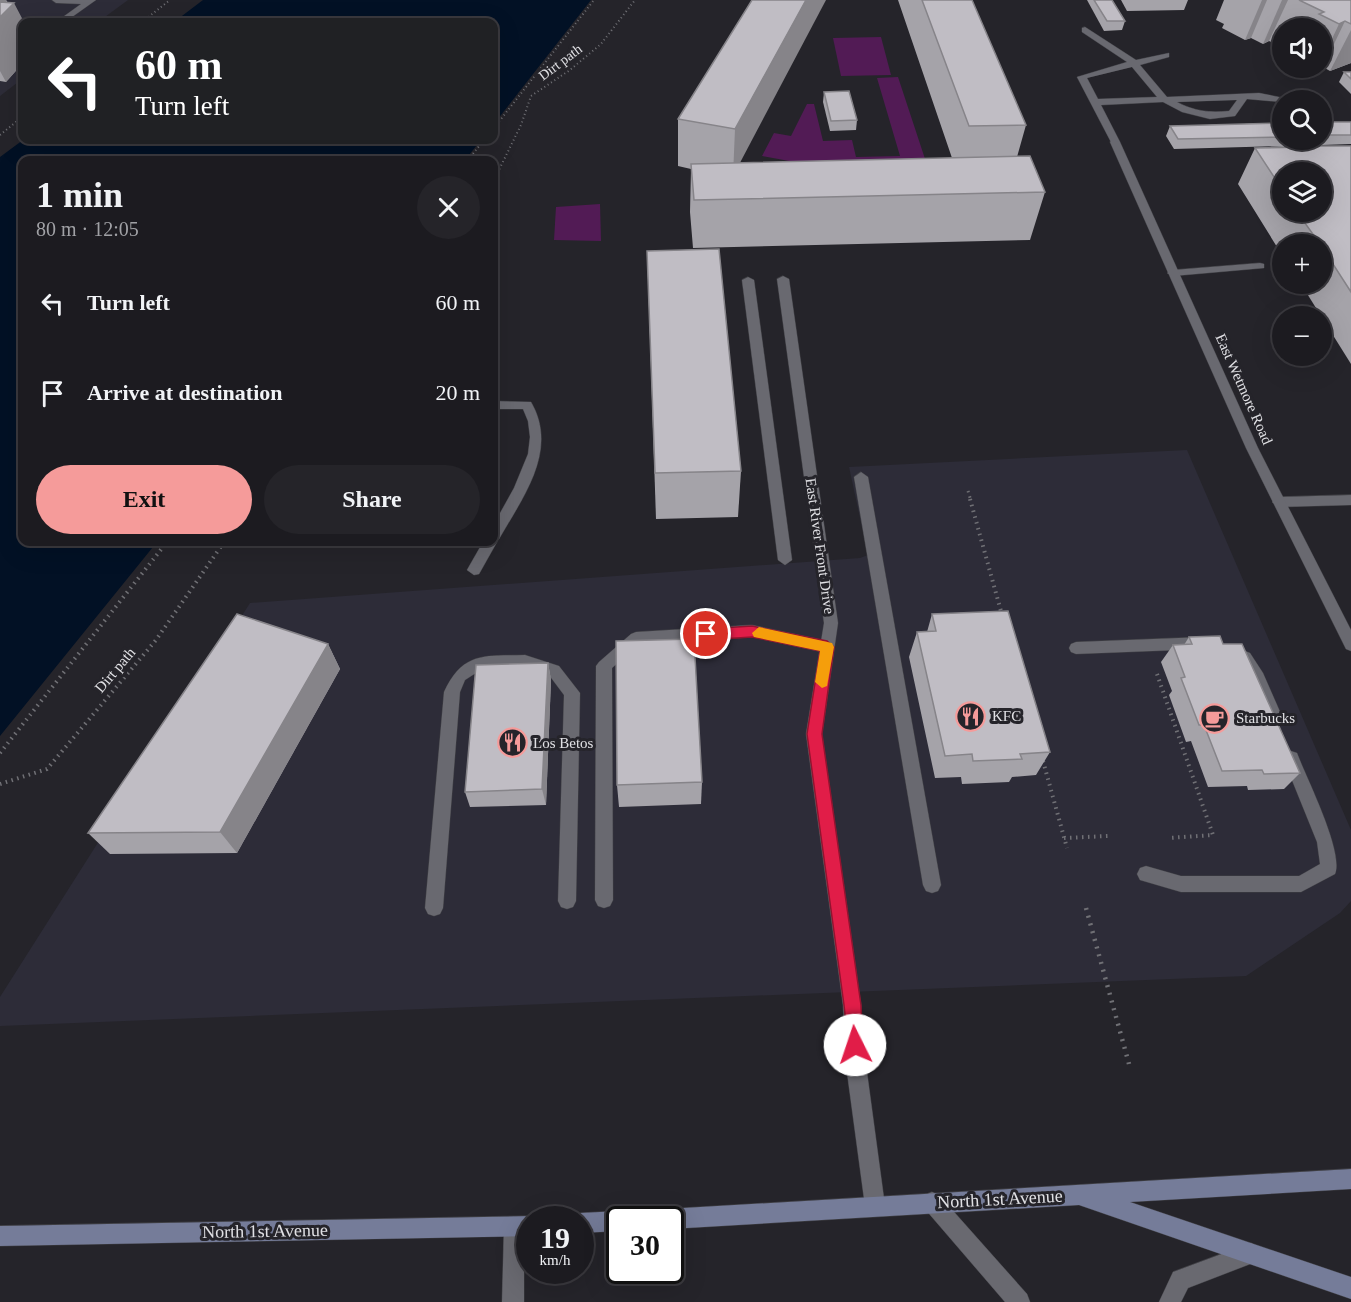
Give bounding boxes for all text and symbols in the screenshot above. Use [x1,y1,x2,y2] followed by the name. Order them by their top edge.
[1272,18,1332,366] map controls
[1272,18,1332,78] button: sound
[536,41,585,83] street label: Dirt path
[36,42,114,120] icon: left
[135,42,223,88] text: 60 m
[1272,90,1332,150] button: search
[135,91,229,121] text: Turn left
[1272,162,1332,222] button: layers
[36,175,123,215] text: 1 min
[417,176,480,239] button: close
[36,218,139,240] text: 80 m · 12:05
[1272,234,1332,294] button: +
[36,287,69,320] icon: left
[87,290,170,315] text: Turn left
[435,290,480,315] text: 60 m
[1272,306,1332,366] button: −
[1212,331,1276,447] street label: East Wetmore Road
[36,377,69,410] icon: arrive
[87,380,283,405] text: Arrive at destination
[435,380,480,405] text: 20 m
[36,465,252,534] button: Exit
[264,465,480,534] button: Share
[803,477,838,615] street label: East River Front Drive
[680,608,731,659] pin
[689,617,722,650] icon: arrive
[92,644,139,696] street label: Dirt path
[955,700,987,732] restaurant icon: KFC
[1199,702,1231,734] cafe icon: Starbucks
[992,708,1021,724] place label: KFC
[1236,710,1295,726] place label: Starbucks
[496,727,528,759] restaurant icon: Los Betos
[533,735,594,751] place label: Los Betos
[823,1013,887,1077] position arrow
[937,1186,1063,1212] street label: North 1st Avenue
[606,1206,684,1284] speed limit sign: 30
[202,1220,328,1242] street label: North 1st Avenue
[540,1221,570,1254] text: 19
[540,1252,570,1268] text: km/h

